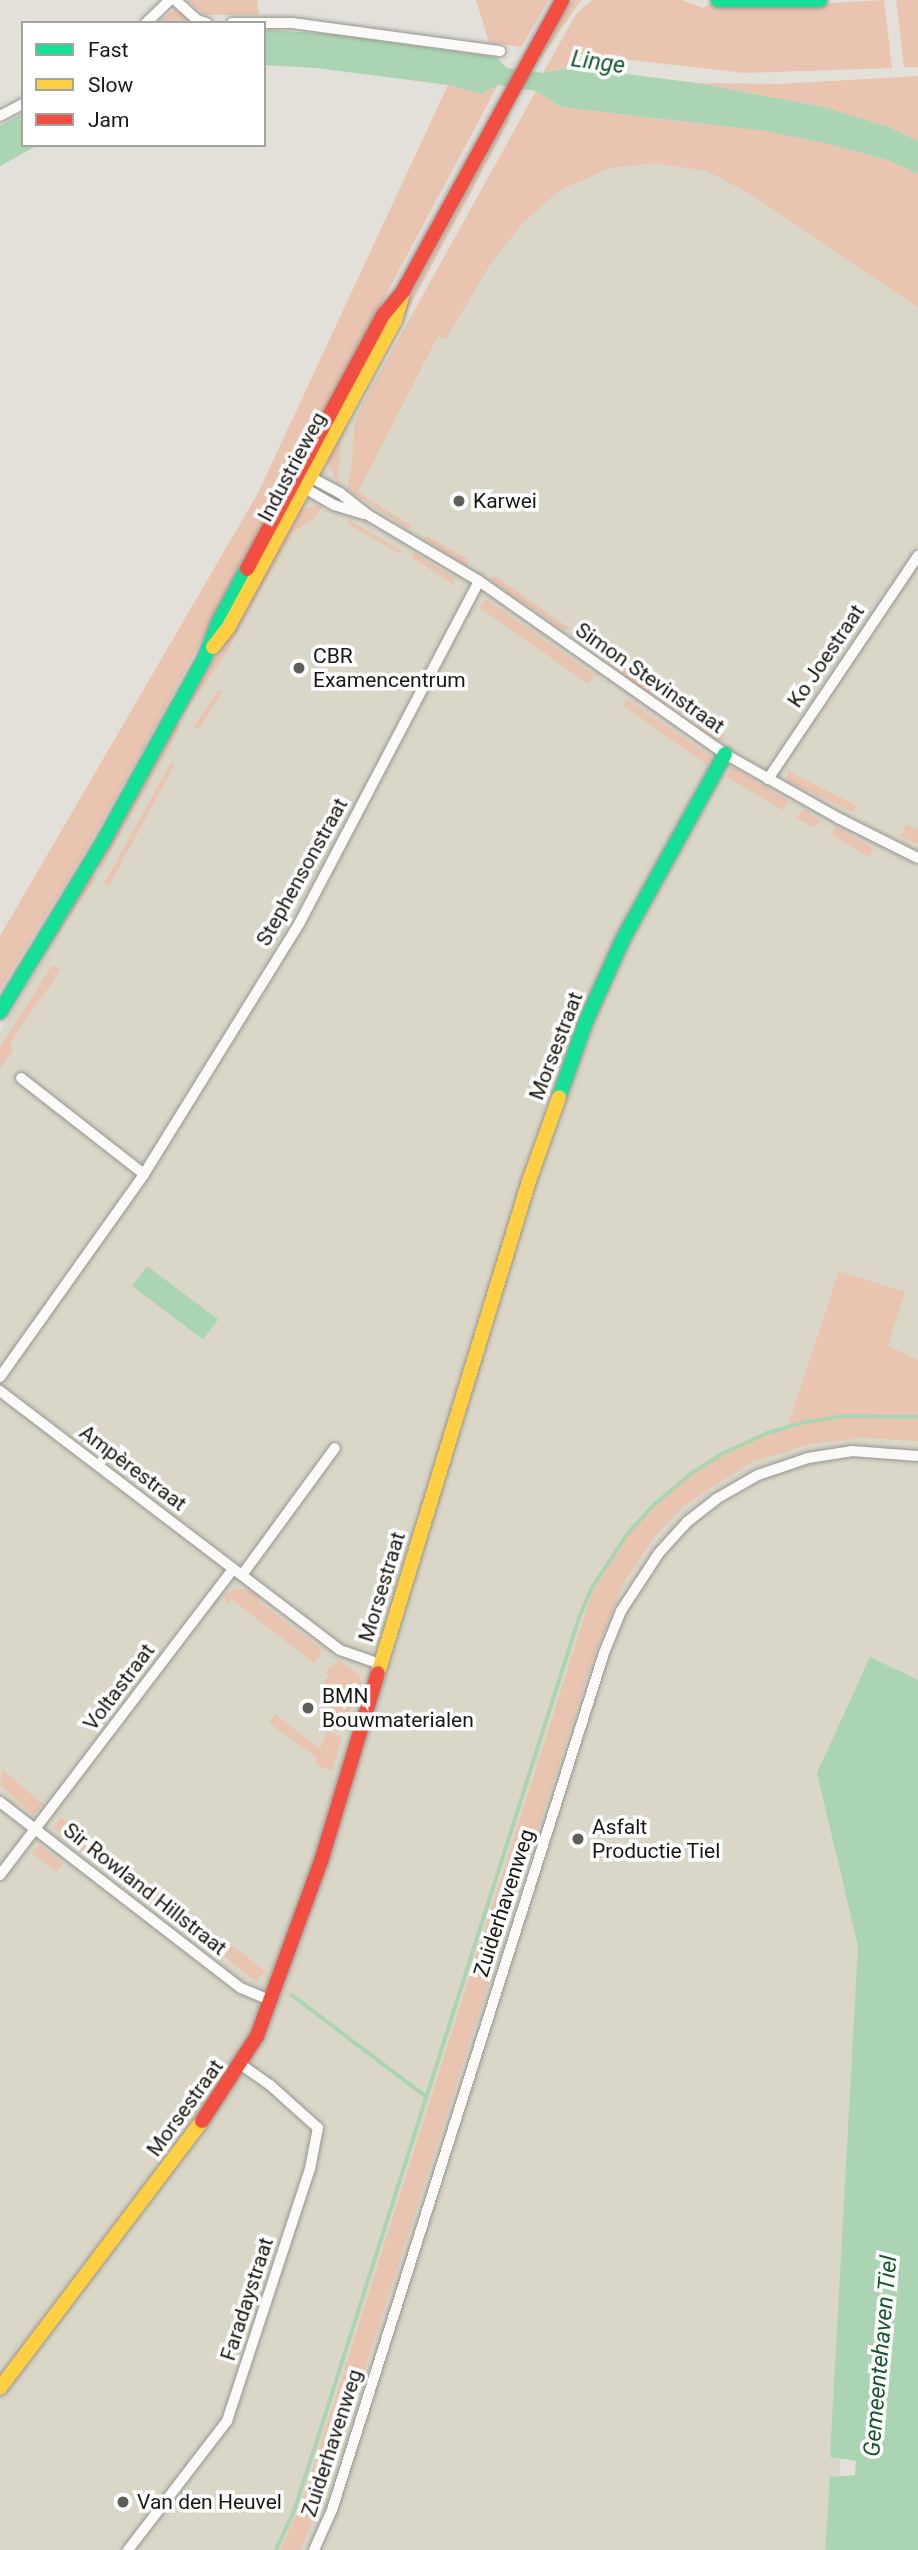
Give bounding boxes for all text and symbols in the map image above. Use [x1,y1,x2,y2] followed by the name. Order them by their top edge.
[21,21,266,147] legend
[88,38,128,62] text: Fast
[569,46,627,80] water label: Linge
[88,73,133,97] text: Slow
[88,108,129,132] text: Jam
[253,408,331,526] street label: Industrieweg
[473,488,537,514] place label: Karwei
[451,493,467,509] marker: Karwei
[782,600,870,712] street label: Ko Joestraat
[571,617,729,739] street label: Simon Stevinstraat
[313,643,466,693] place label: CBR Examencentrum
[291,660,307,676] marker: CBR Examencentrum
[251,794,353,950] street label: Stephensonstraat
[524,988,588,1104] street label: Morsestraat
[75,1420,191,1516] street label: Ampèrestraat
[353,1529,411,1645] street label: Morsestraat
[78,1639,160,1735] street label: Voltastraat
[322,1683,474,1733] place label: BMN Bouwmaterialen
[300,1700,316,1716] marker: BMN Bouwmaterialen
[592,1814,721,1864] place label: Asfalt Productie Tiel
[58,1817,232,1961] street label: Sir Rowland Hillstraat
[468,1826,540,1980] street label: Zuiderhavenweg
[570,1831,586,1847] marker: Asfalt Productie Tiel
[141,2055,229,2161] street label: Morsestraat
[215,2234,279,2364] street label: Faradaystraat
[858,2254,904,2458] water label: Gemeentehaven Tiel
[296,2366,368,2520] street label: Zuiderhavenweg
[137,2489,282,2515] place label: Van den Heuvel
[115,2494,131,2510] marker: Van den Heuvel

